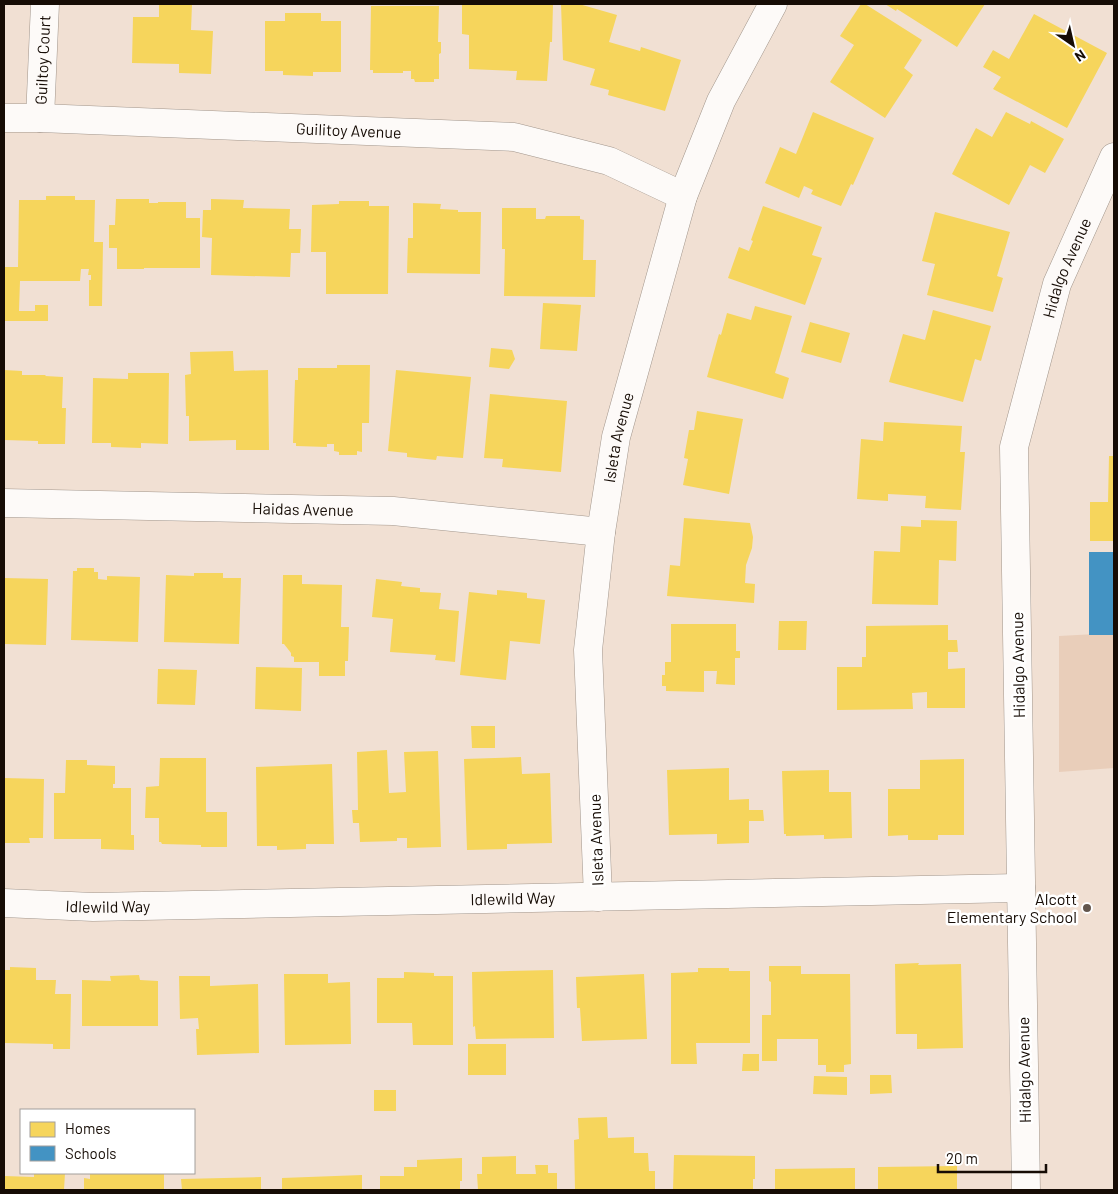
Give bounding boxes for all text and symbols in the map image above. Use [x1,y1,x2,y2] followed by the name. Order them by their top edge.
[31,15,53,105] street label: Guiltoy Court
[1048,20,1098,70] north arrow
[1072,47,1089,66] text: N
[296,118,402,141] street label: Guilitoy Avenue
[1038,215,1095,320] street label: Hidalgo Avenue
[599,390,637,484] street label: Isleta Avenue
[252,498,354,519] street label: Haidas Avenue
[1007,612,1028,718] street label: Hidalgo Avenue
[584,794,607,886] street label: Isleta Avenue
[470,888,556,908] street label: Idlewild Way
[947,889,1077,926] place label: Alcott Elementary School
[65,896,151,916] street label: Idlewild Way
[1081,902,1093,914] marker: Alcott Elementary School
[1013,1017,1034,1123] street label: Hidalgo Avenue
[20,1109,195,1174] legend
[65,1119,110,1137] text: Homes
[938,1142,1046,1174] scale bar
[65,1144,117,1162] text: Schools
[946,1149,978,1167] text: 20 m

